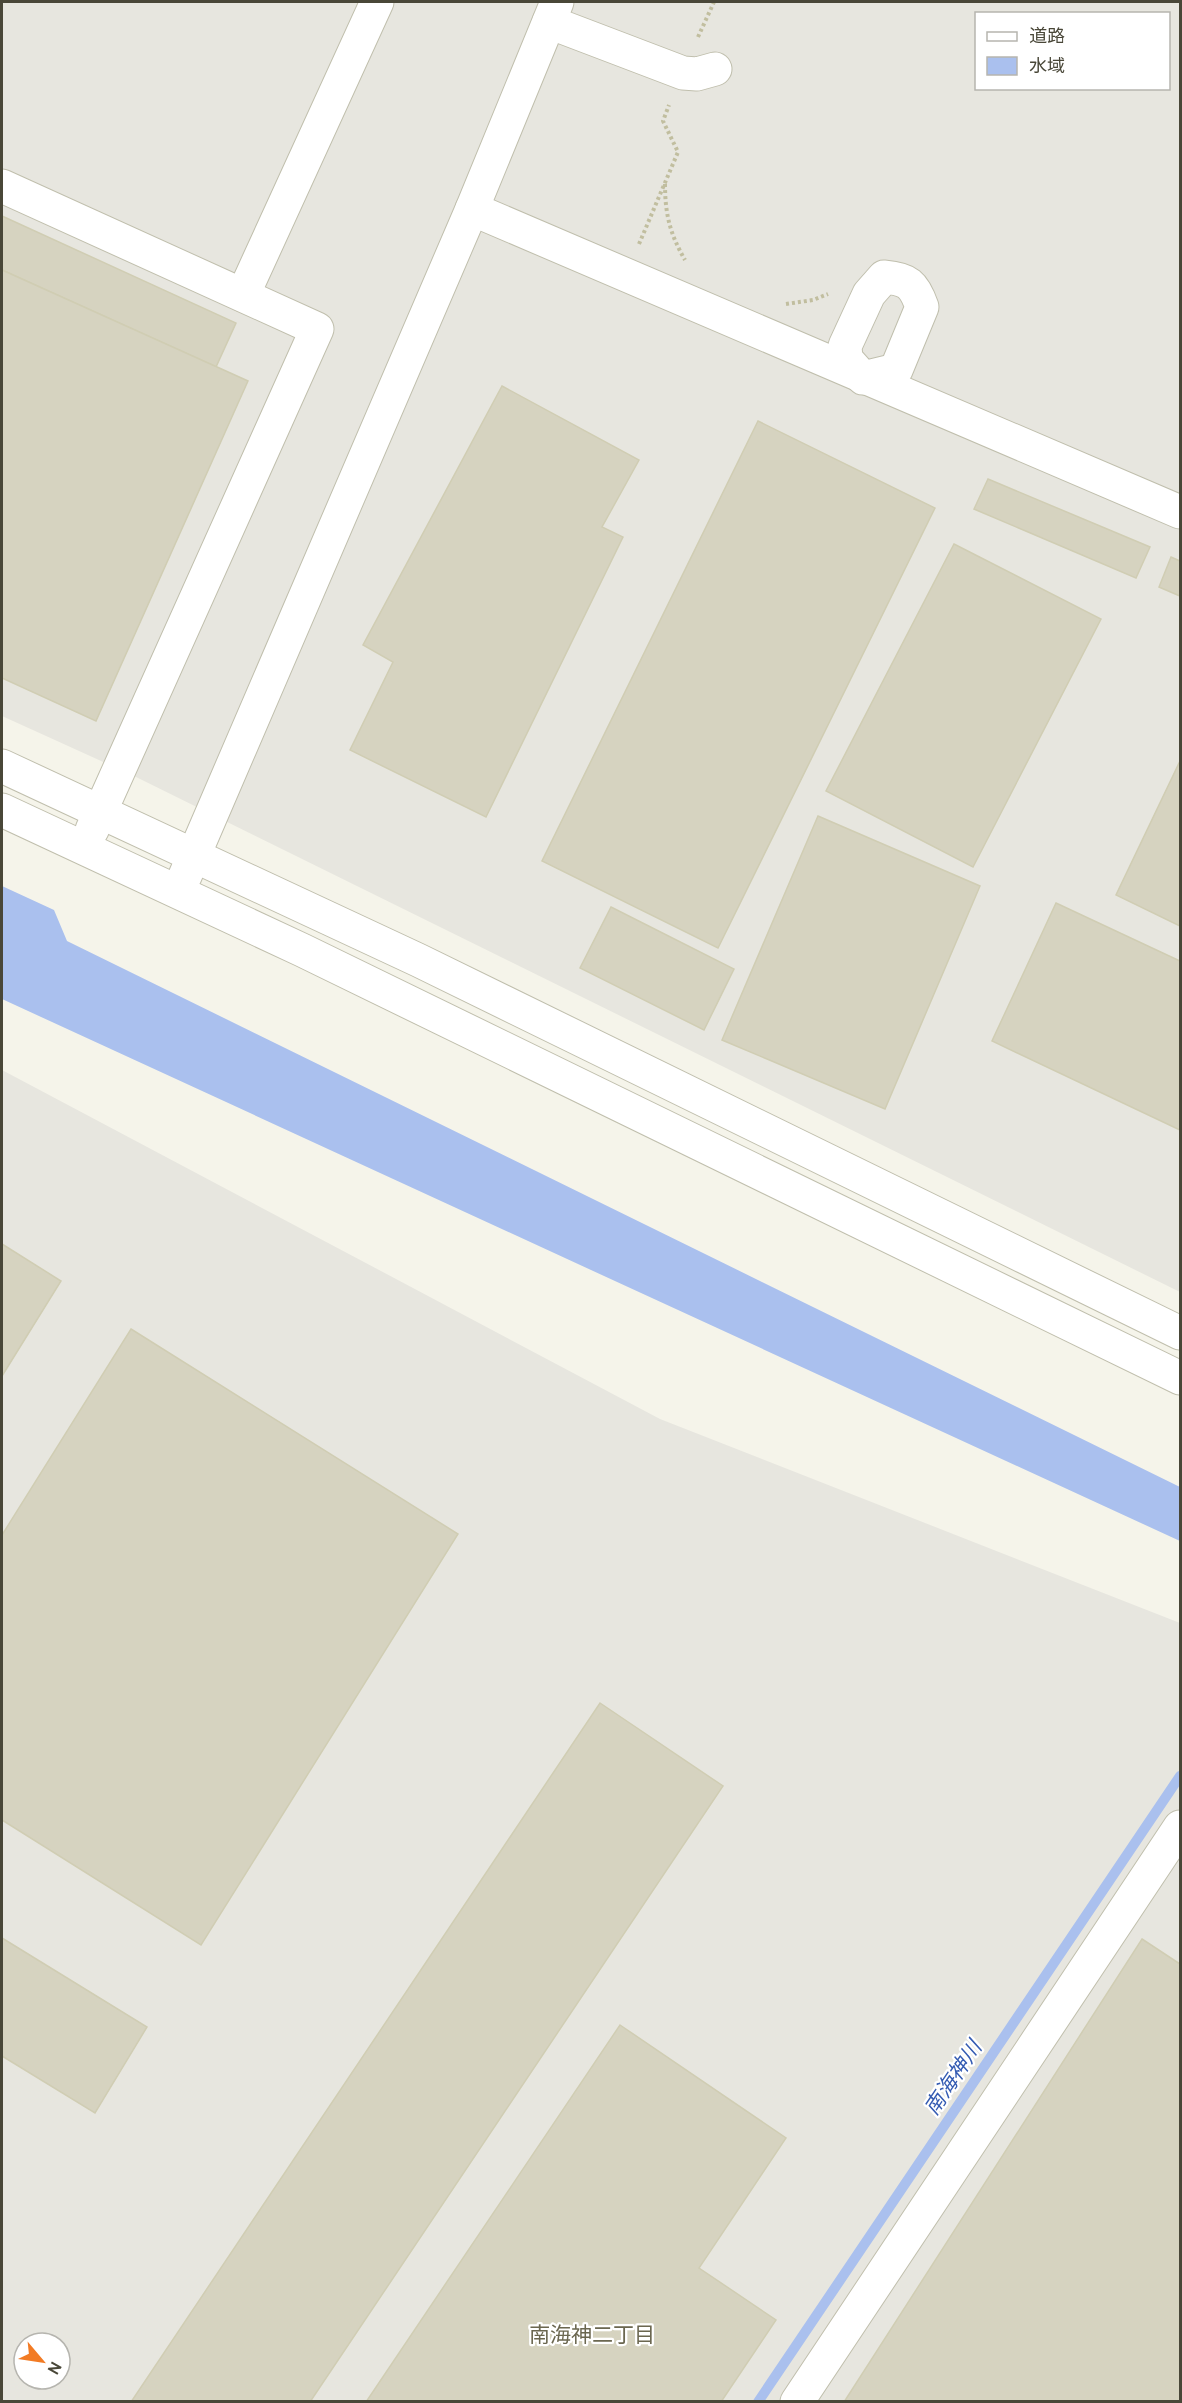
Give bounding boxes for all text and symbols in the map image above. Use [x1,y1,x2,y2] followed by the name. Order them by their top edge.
[975,12,1170,90] legend
[1029,25,1065,47] text: 道路
[1029,55,1065,77] text: 水域
[919,2034,988,2120] water label: 南海神川
[529,2322,655,2347] district label: 南海神二丁目
[12,2331,72,2391] north arrow
[44,2358,66,2378] text: N

